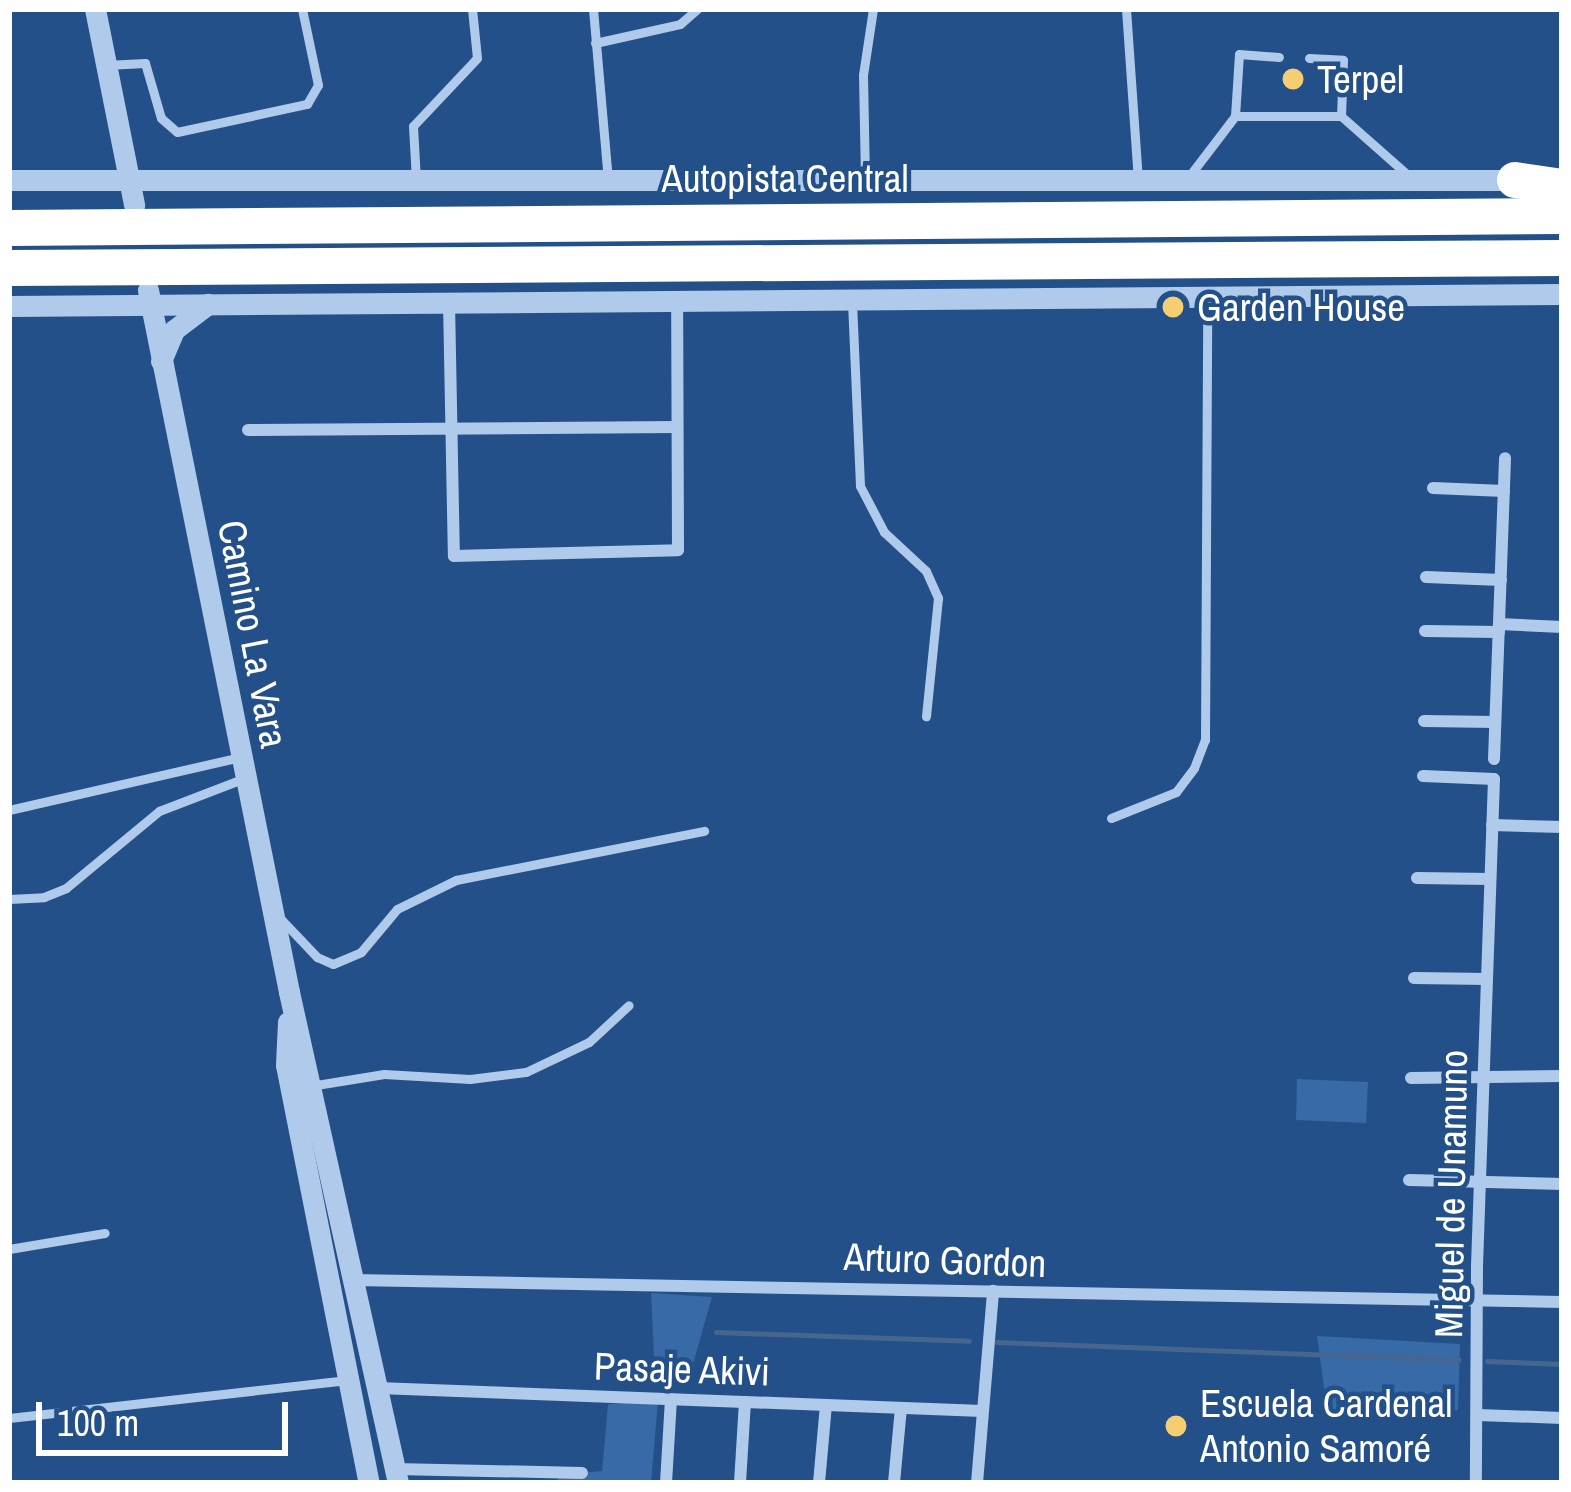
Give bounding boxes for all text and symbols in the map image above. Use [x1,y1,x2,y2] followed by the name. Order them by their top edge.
[1317,56,1404,102] place label: Terpel
[1280,66,1306,92] marker: Terpel
[661,155,909,201] street label: Autopista Central
[1197,284,1405,330] place label: Garden House
[1160,294,1186,320] marker: Garden House
[208,516,298,752] street label: Camino La Vara
[1425,1050,1477,1338] street label: Miguel de Unamuno
[843,1233,1047,1287] street label: Arturo Gordon
[592,1343,772,1395] street label: Pasaje Akivi
[42,1378,294,1452] scale bar
[1200,1381,1452,1472] place label: Escuela Cardenal Antonio Samoré
[57,1399,139,1447] text: 100 m
[1163,1413,1189,1439] marker: Escuela Cardenal Antonio Samoré

